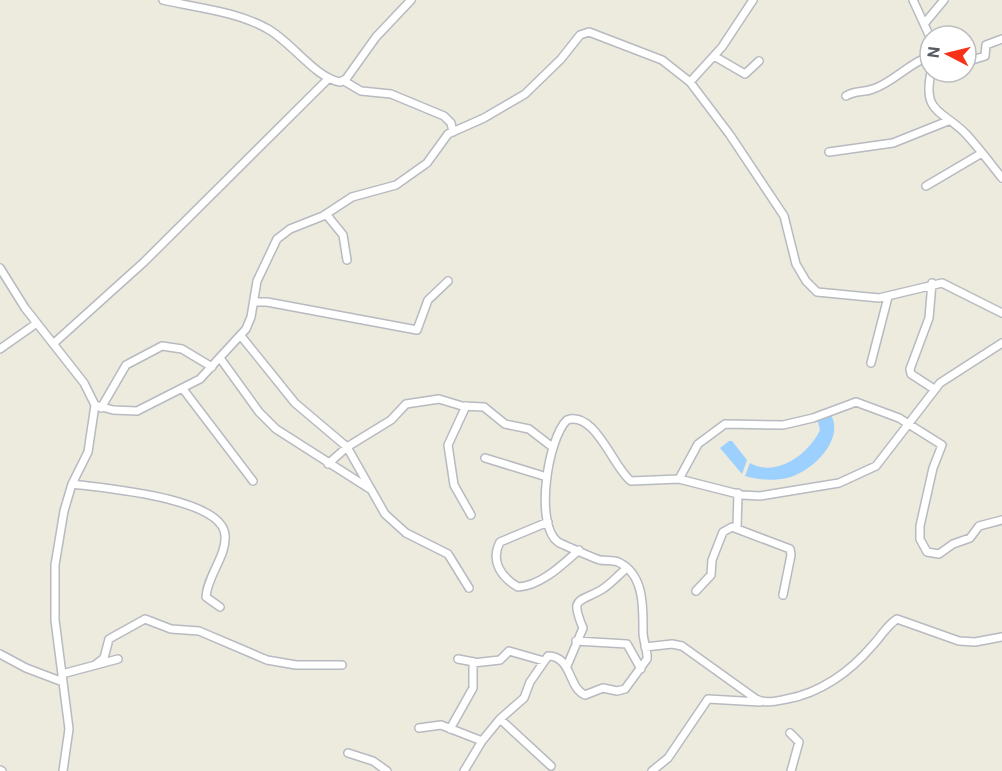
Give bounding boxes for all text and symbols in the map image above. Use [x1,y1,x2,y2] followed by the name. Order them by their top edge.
[918,24,978,84] north arrow
[923,45,944,59] text: N

